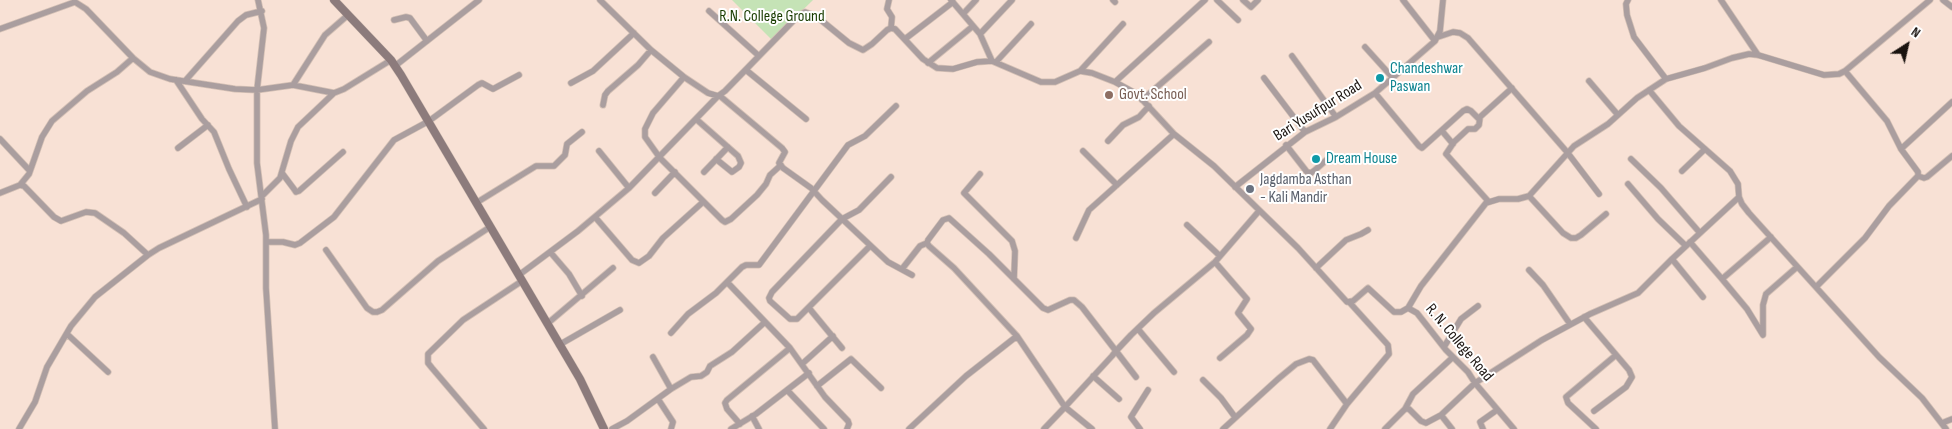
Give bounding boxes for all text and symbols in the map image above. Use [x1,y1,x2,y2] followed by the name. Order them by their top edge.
[719,7,825,27] park label: R.N. College Ground
[1882,20,1932,70] north arrow
[1908,23,1924,41] text: N
[1390,59,1463,97] place label: Chandeshwar Paswan
[1374,72,1386,84] marker: Chandeshwar Paswan
[1270,76,1366,146] street label: Bari Yusufpur Road
[1119,85,1187,105] place label: Govt. School
[1103,89,1115,101] marker: Govt. School
[1326,149,1397,169] place label: Dream House
[1310,153,1322,165] marker: Dream House
[1260,170,1352,208] place label: Jagdamba Asthan - Kali Mandir
[1244,183,1256,195] marker: Jagdamba Asthan - Kali Mandir
[1421,300,1497,386] street label: R. N. College Road

